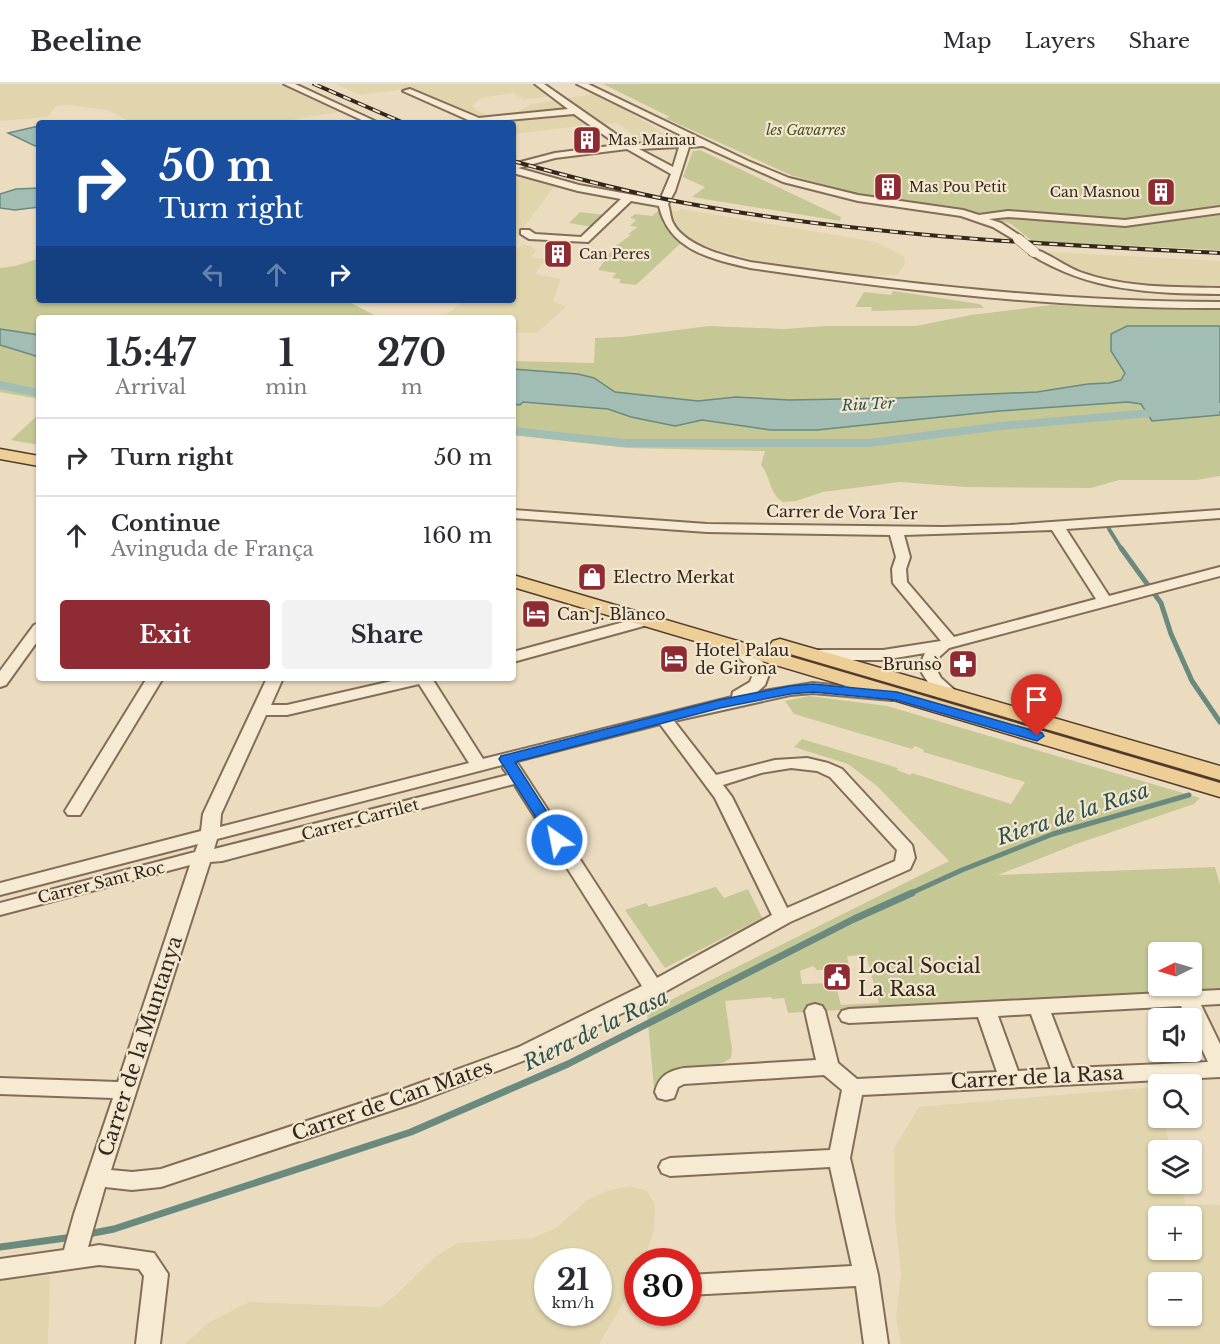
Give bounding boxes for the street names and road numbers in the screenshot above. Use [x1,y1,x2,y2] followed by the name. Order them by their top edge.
[766,501,918,523] street label: Carrer de Vora Ter
[299,794,421,844] street label: Carrer Carrilet
[35,856,167,907] street label: Carrer Sant Roc
[93,932,187,1159] street label: Carrer de la Muntanya
[289,1054,495,1146] street label: Carrer de Can Mates
[950,1060,1125,1094] street label: Carrer de la Rasa

